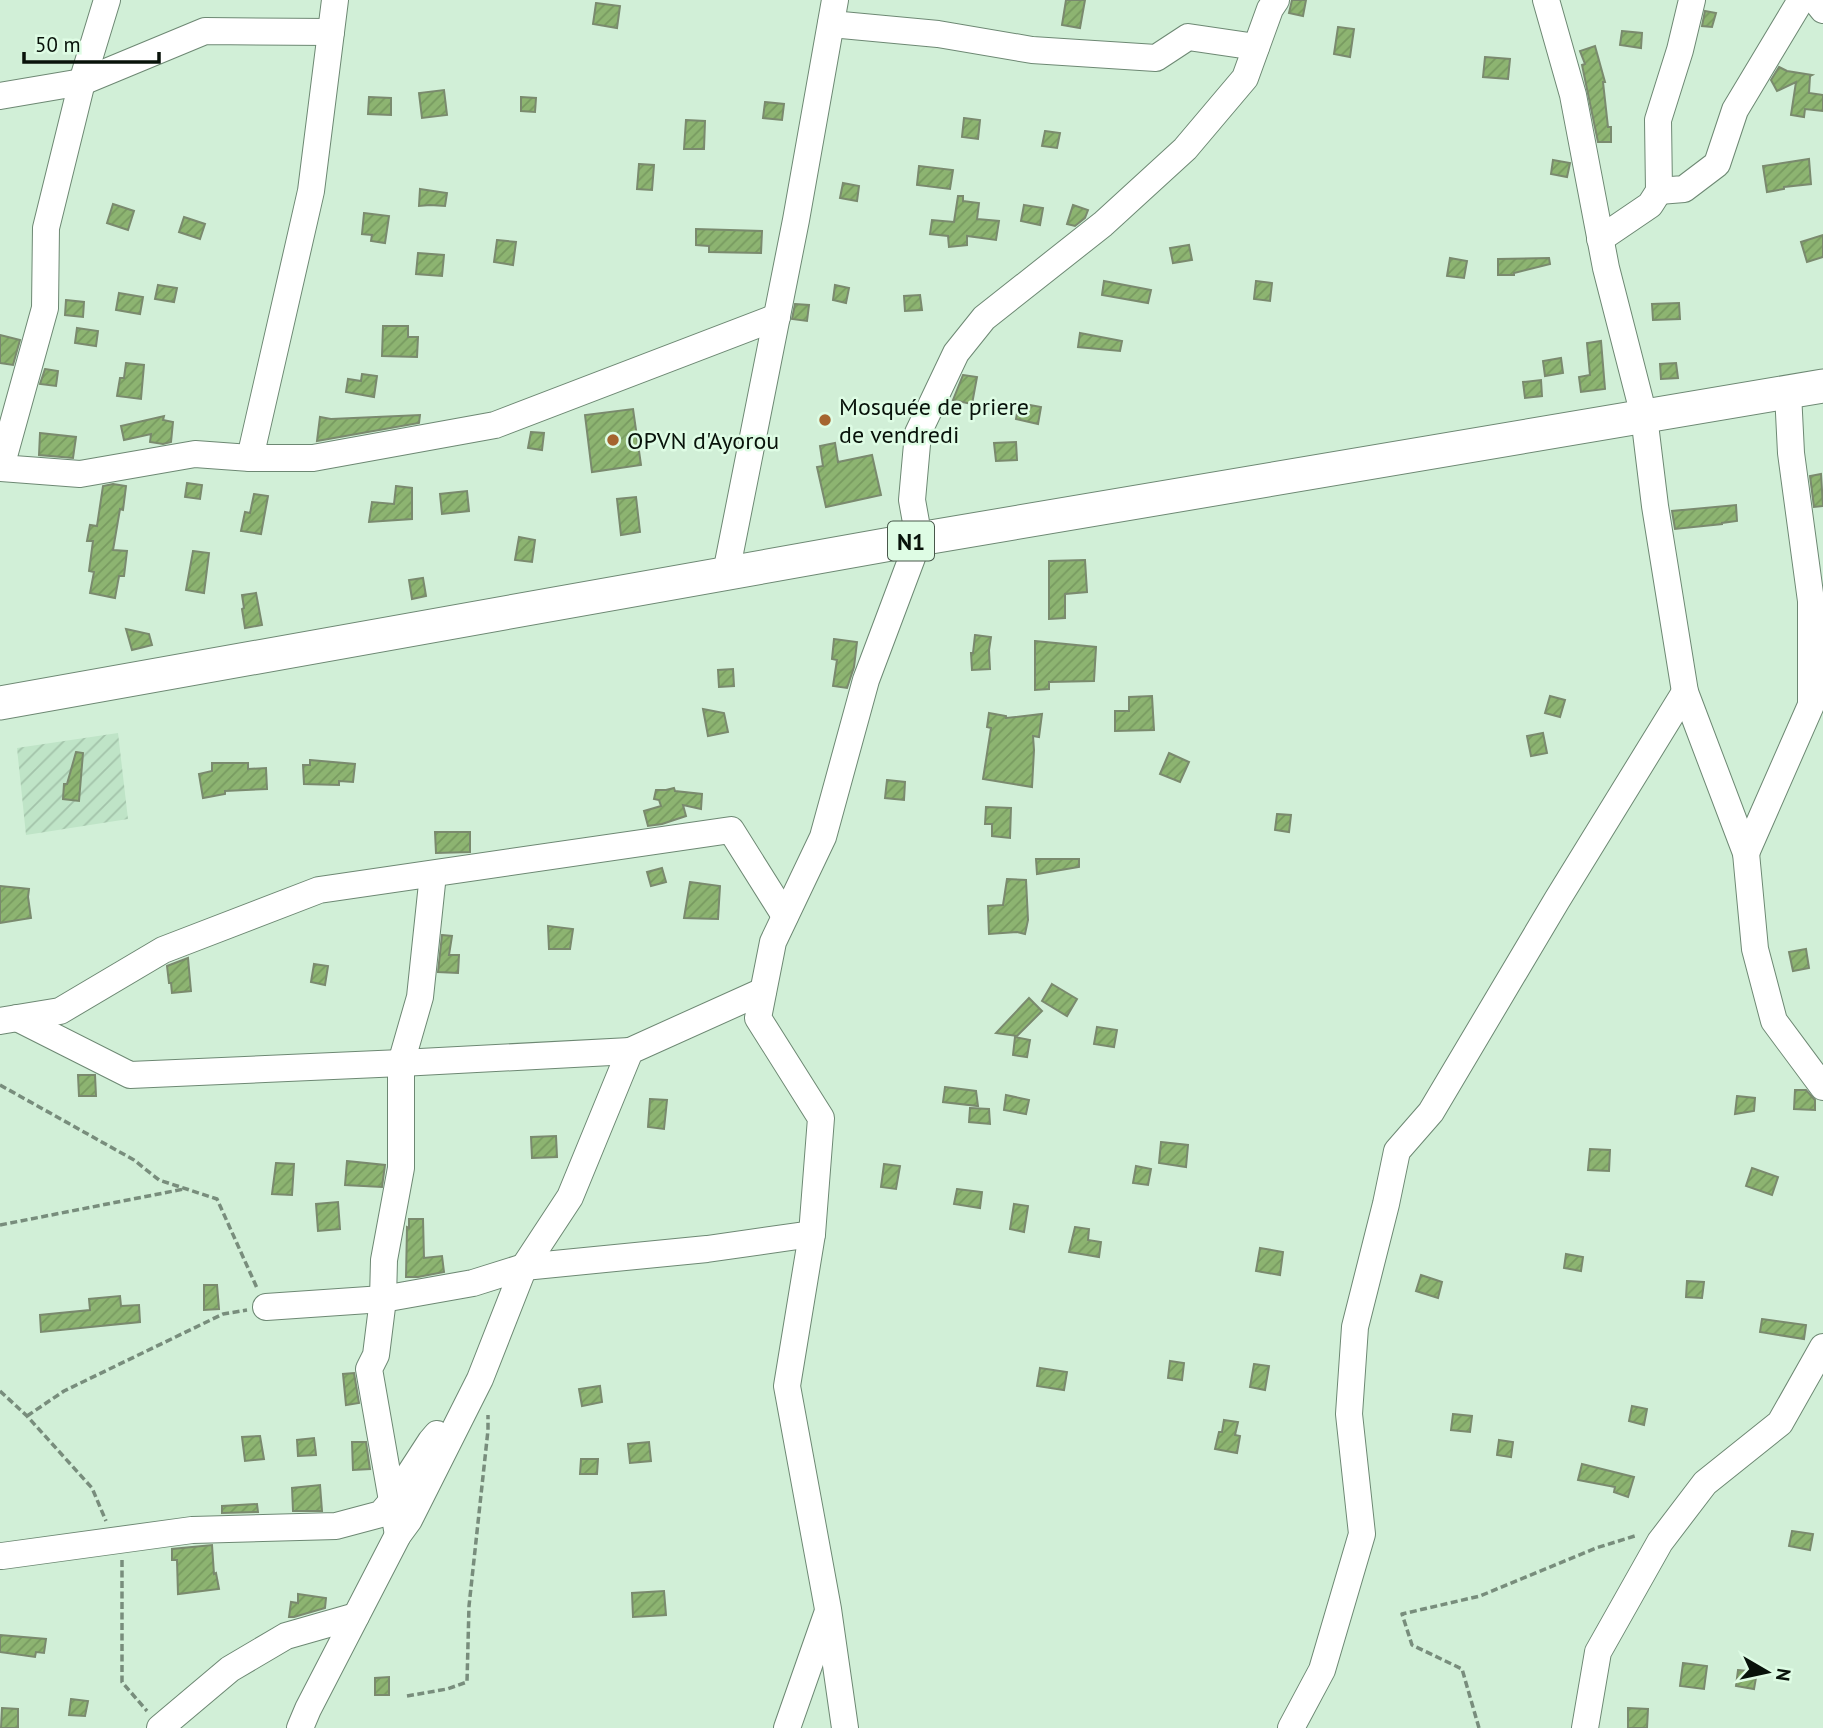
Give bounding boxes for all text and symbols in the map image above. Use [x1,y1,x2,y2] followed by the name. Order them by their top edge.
[24,21,159,65] scale bar
[35,31,81,58] text: 50 m
[839,391,1029,450] place label: Mosquée de priere de vendredi
[817,412,833,428] marker: Mosquée de priere de vendredi
[627,425,779,456] place label: OPVN d'Ayorou
[605,432,621,448] marker: OPVN d'Ayorou
[888,522,934,561] road number: N1
[1732,1637,1802,1707] north arrow
[1771,1667,1797,1683] text: N

